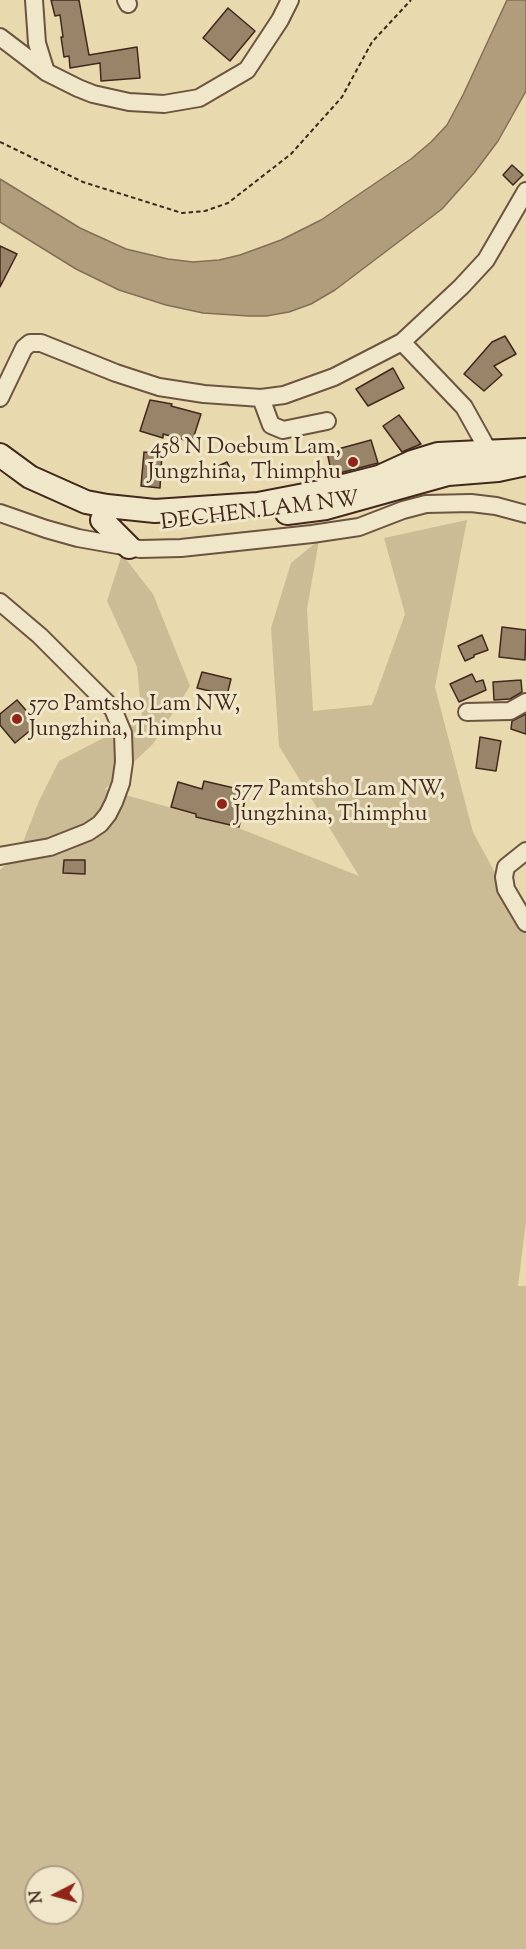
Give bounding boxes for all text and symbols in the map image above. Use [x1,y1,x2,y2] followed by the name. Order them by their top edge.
[148,436,341,488] place label: 458 N Doebum Lam, Jungzhina, Thimphu
[346,455,360,469] marker: 458 N Doebum Lam, Jungzhina, Thimphu
[159,488,361,538] street label: DECHEN LAM NW
[29,693,240,744] place label: 570 Pamtsho Lam NW, Jungzhina, Thimphu
[10,712,24,726] marker: 570 Pamtsho Lam NW, Jungzhina, Thimphu
[234,778,445,830] place label: 577 Pamtsho Lam NW, Jungzhina, Thimphu
[215,797,229,811] marker: 577 Pamtsho Lam NW, Jungzhina, Thimphu
[24,1865,84,1925] north arrow
[25,1889,50,1904] text: N

